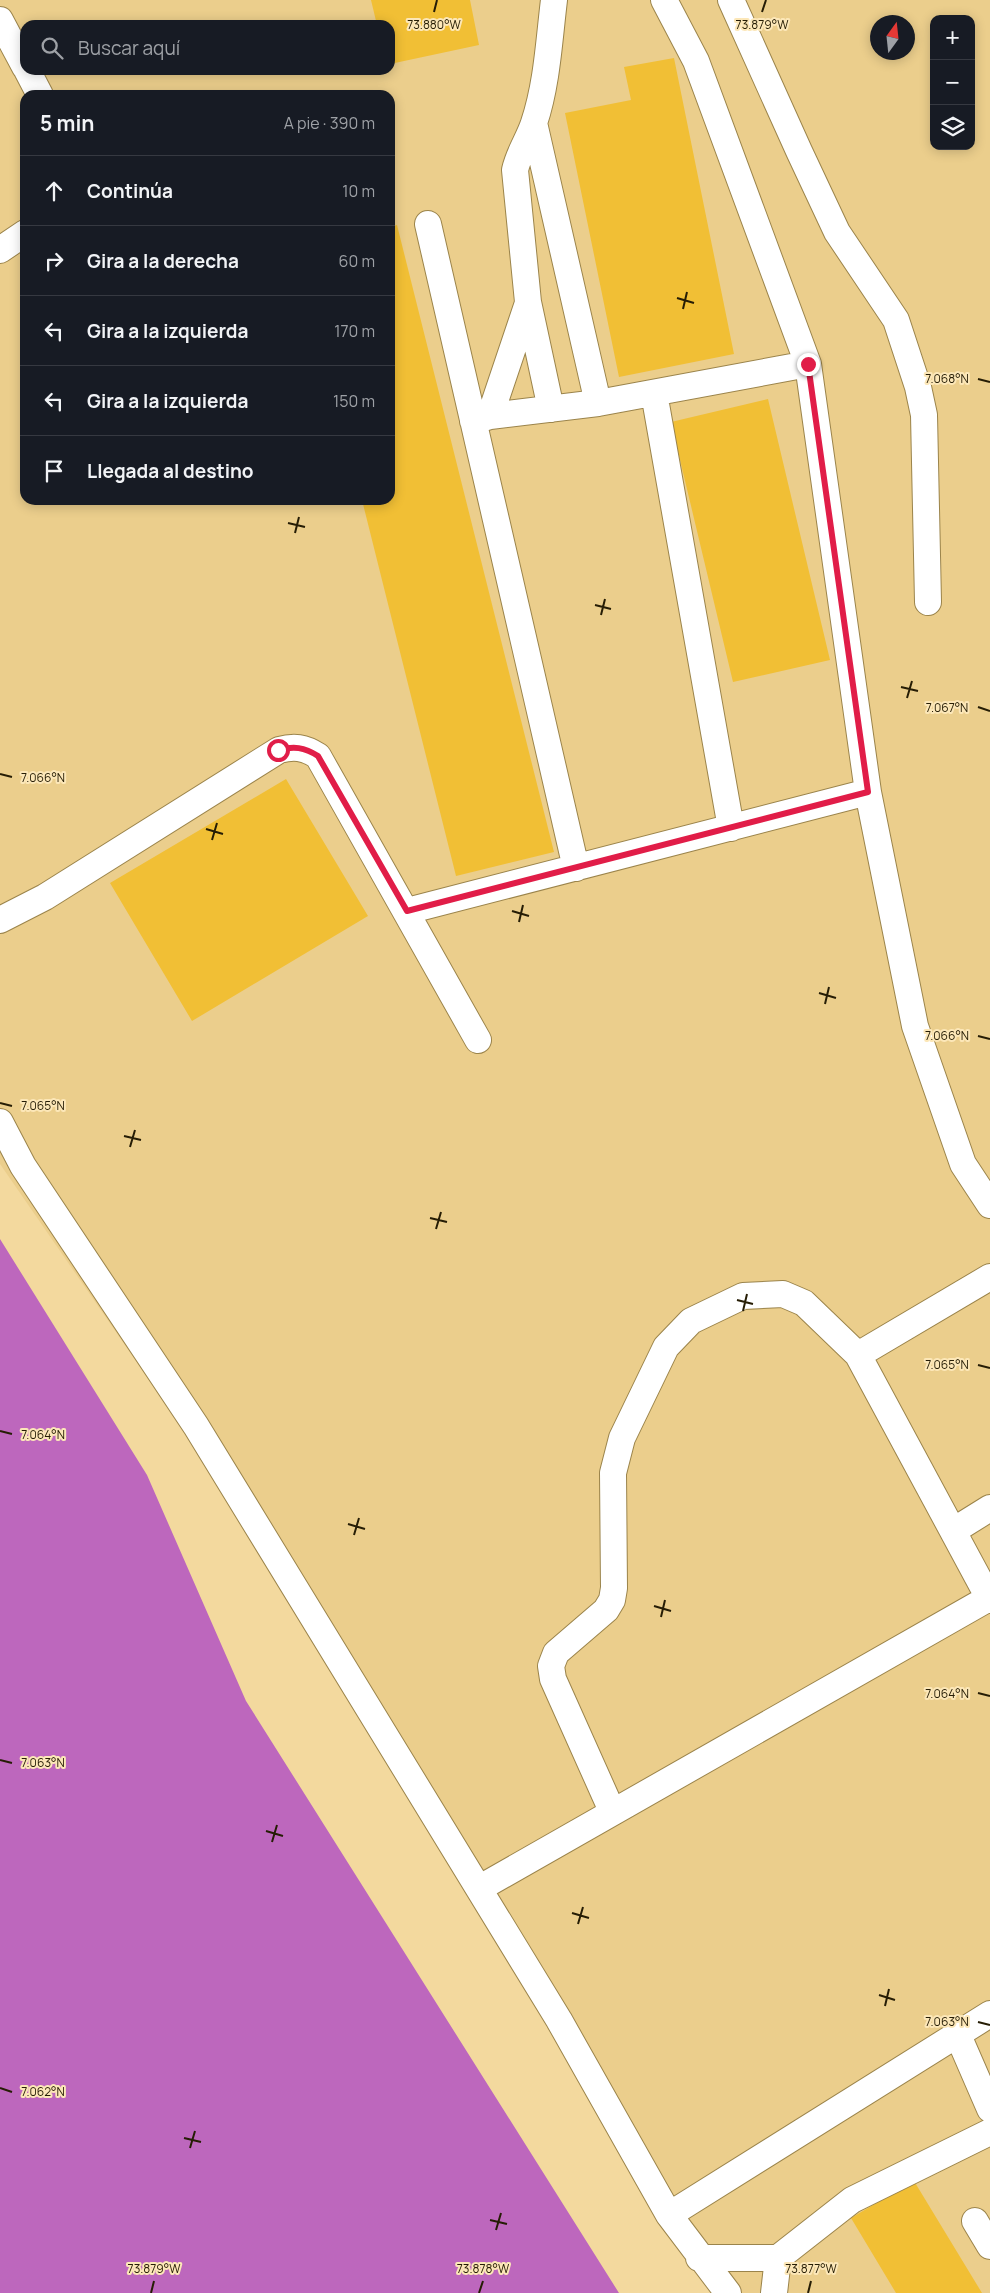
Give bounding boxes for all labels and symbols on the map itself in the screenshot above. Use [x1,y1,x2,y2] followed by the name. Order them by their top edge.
[870,15,915,60] north arrow
[407,16,462,33] text: 73.880°W
[736,16,789,33] text: 73.879°W
[797,353,820,376] route end
[925,370,969,387] text: 7.068°N
[926,699,968,716] text: 7.067°N
[267,739,290,762] route start
[21,769,65,786] text: 7.066°N
[925,1027,969,1044] text: 7.066°N
[21,1097,65,1114] text: 7.065°N
[925,1356,969,1373] text: 7.065°N
[21,1426,65,1443] text: 7.064°N
[925,1685,969,1702] text: 7.064°N
[21,1754,65,1771] text: 7.063°N
[925,2013,969,2030] text: 7.063°N
[21,2083,65,2100] text: 7.062°N
[128,2260,181,2277] text: 73.879°W
[457,2260,510,2277] text: 73.878°W
[785,2260,838,2277] text: 73.877°W

